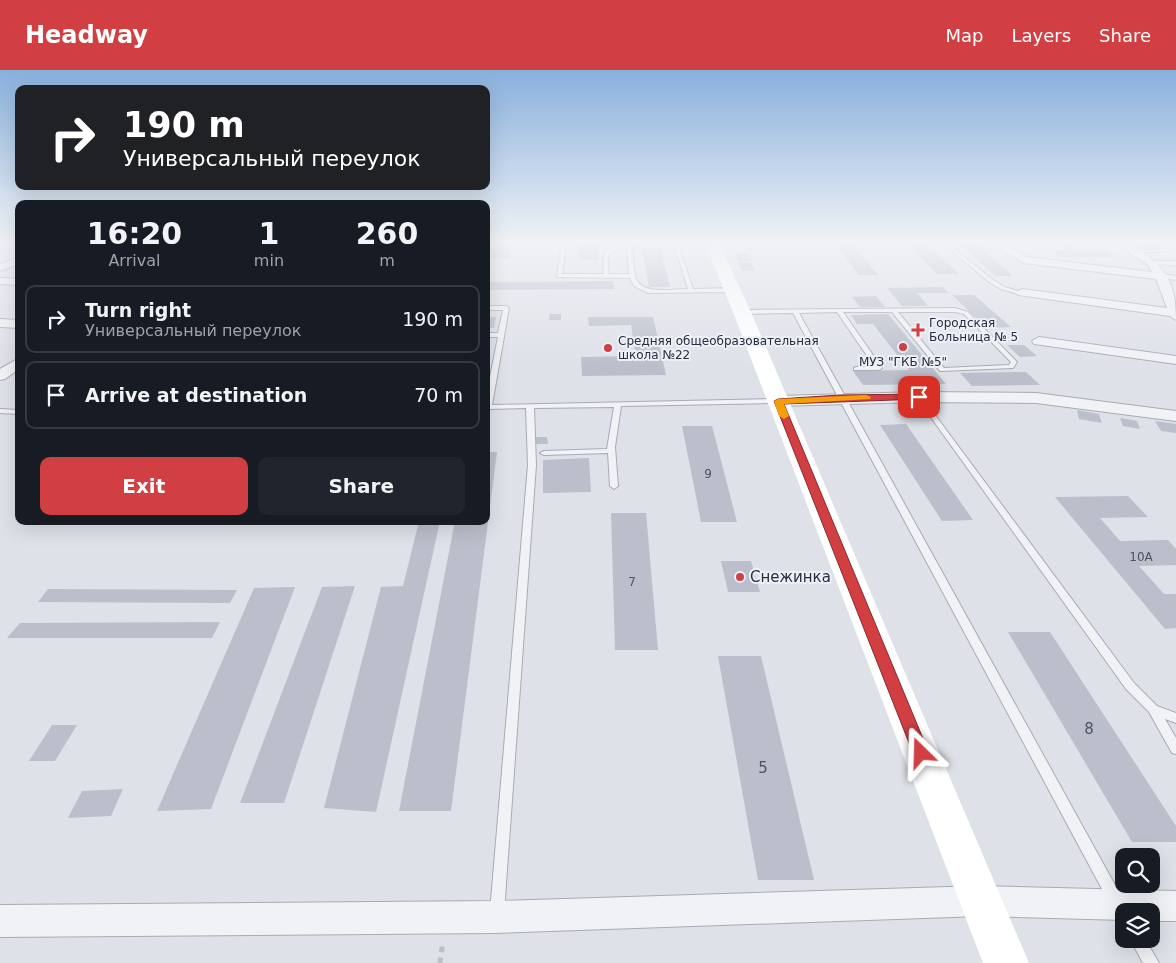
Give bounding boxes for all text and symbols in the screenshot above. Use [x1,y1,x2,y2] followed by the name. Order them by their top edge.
[25,21,148,49] text: Headway
[945,25,983,46] text: Map
[1011,25,1071,46] text: Layers
[1099,25,1151,46] text: Share
[40,105,105,170] icon: right
[123,105,245,145] text: 190 m
[123,146,420,171] text: Универсальный переулок
[87,216,182,251] text: 16:20
[258,216,279,251] text: 1
[356,216,418,251] text: 260
[108,251,160,270] text: Arrival
[254,251,284,270] text: min
[379,251,395,270] text: m
[85,299,191,321] text: Turn right
[42,305,70,333] icon: right
[402,308,463,330] text: 190 m
[929,316,1018,344] place label: Городская Больница № 5
[85,321,301,340] text: Универсальный переулок
[911,323,925,337] marker: Городская Больница № 5
[618,334,819,362] place label: Средняя общеобразовательная школа №22
[897,341,909,353] marker: МУЗ "ГКБ №5"
[602,342,614,354] marker: Средняя общеобразовательная школа №22
[859,355,947,369] place label: МУЗ "ГКБ №5"
[898,376,940,418] pin
[42,381,70,409] icon: arrive
[905,383,933,411] icon: arrive
[85,384,307,406] text: Arrive at destination
[414,384,463,406] text: 70 m
[40,457,248,515] button: Exit
[258,457,465,515] button: Share
[704,467,712,481] house number: 9
[1129,550,1154,564] house number: 10А
[750,568,831,586] place label: Снежинка
[734,571,746,583] marker: Снежинка
[628,575,636,589] house number: 7
[1084,720,1094,738] house number: 8
[894,726,946,778] position arrow
[758,759,768,777] house number: 5
[1115,848,1160,948] map controls
[1115,848,1160,893] button: search
[1115,903,1160,948] button: layers

